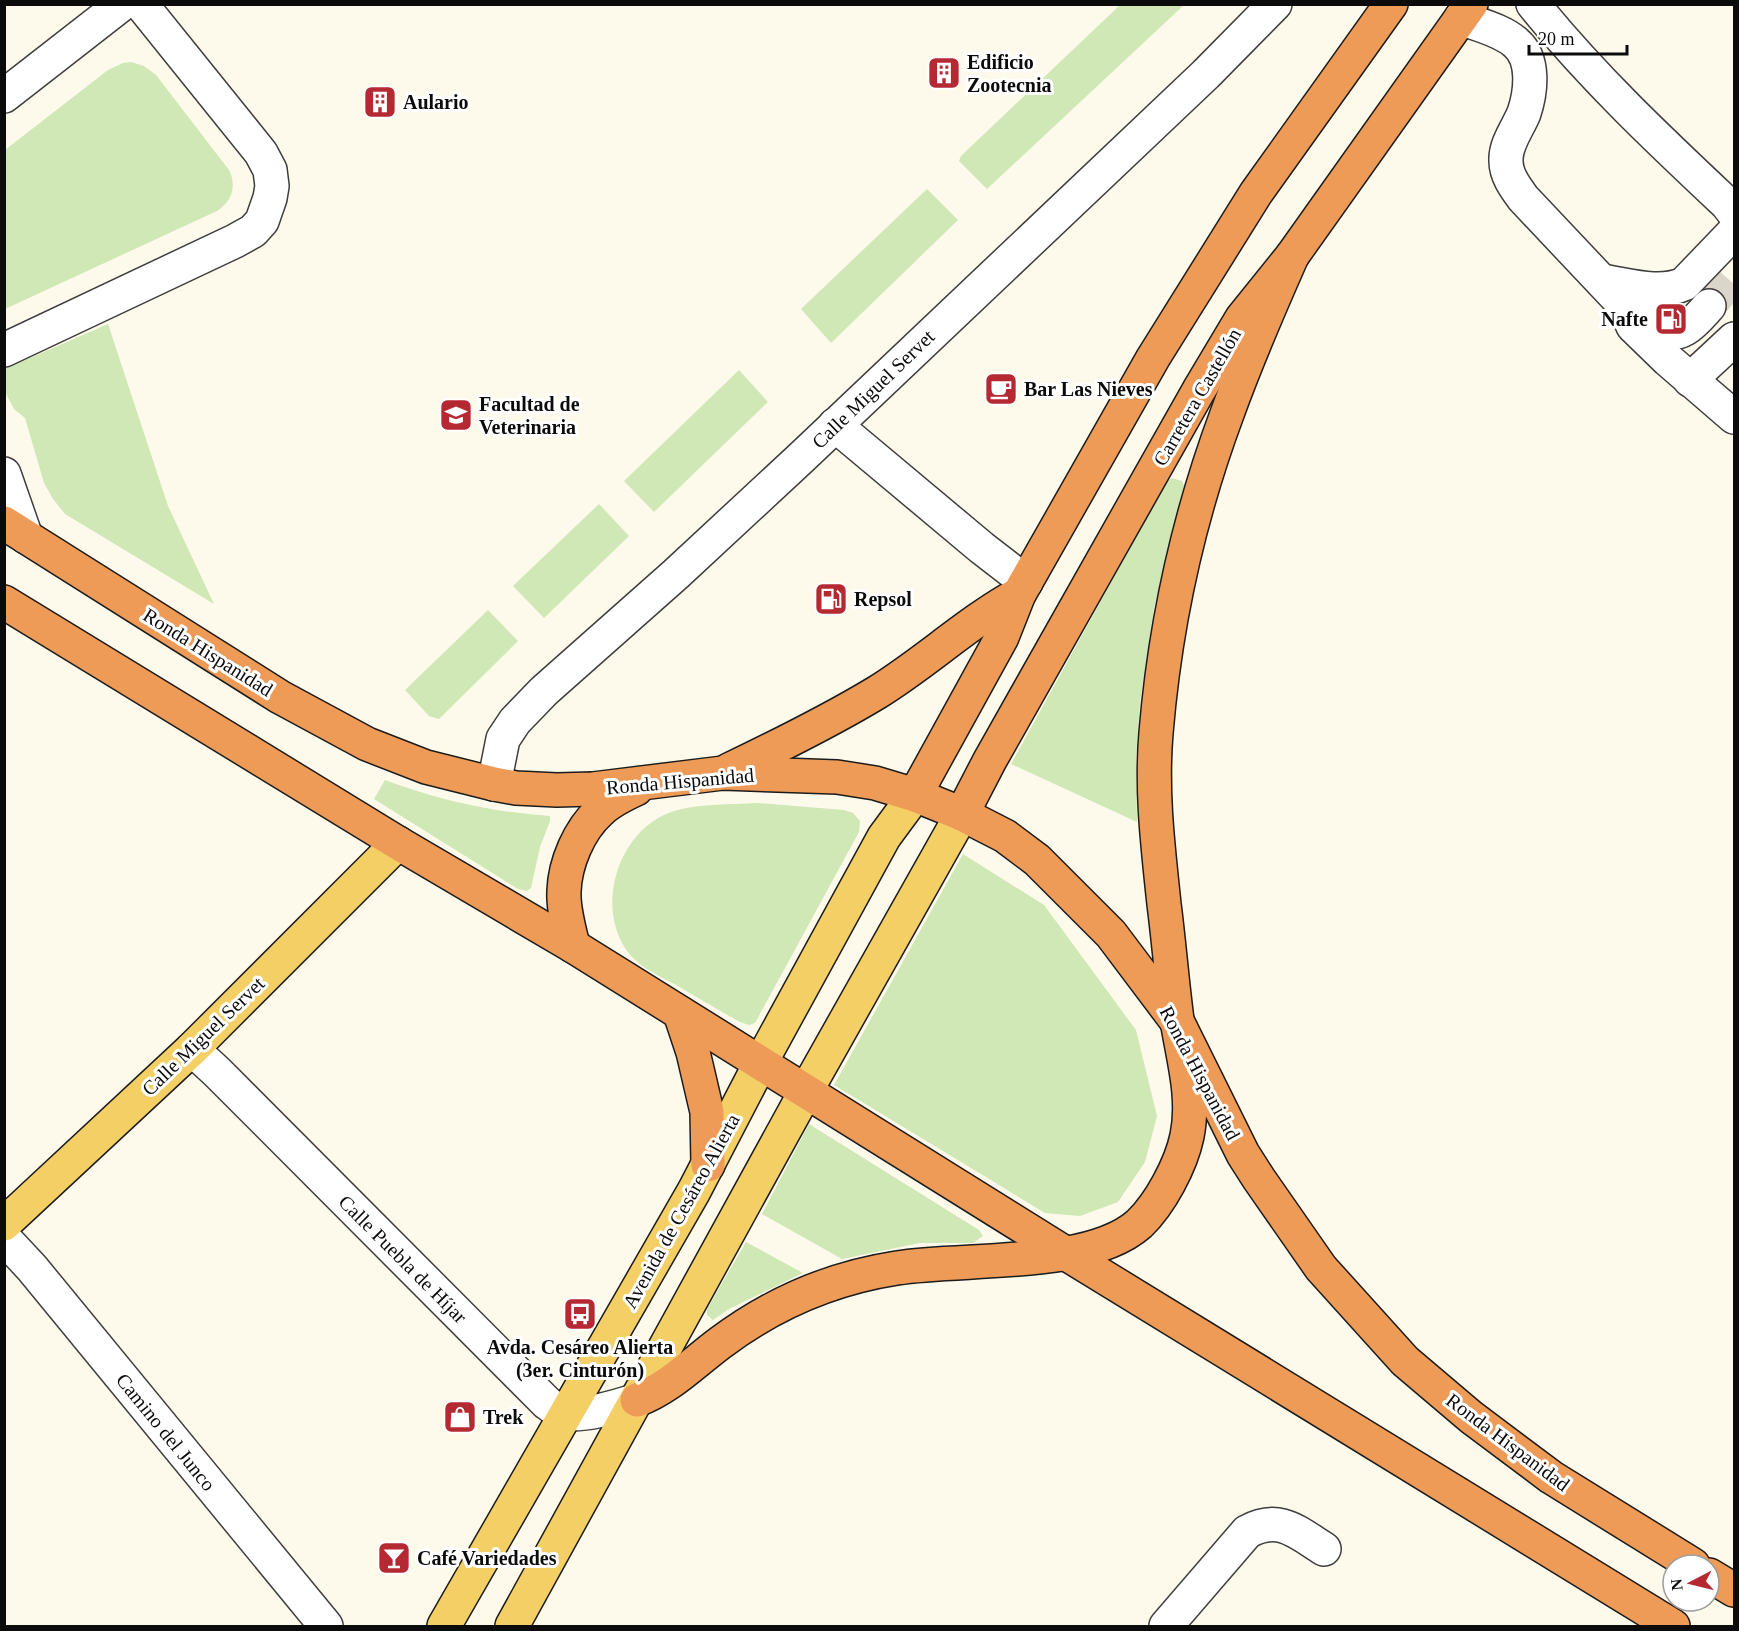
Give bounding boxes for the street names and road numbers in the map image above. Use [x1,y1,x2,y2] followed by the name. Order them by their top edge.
[1149,324,1245,470] street label: Carretera Castellón
[807,325,940,454] street label: Calle Miguel Servet
[139,603,277,701] street label: Ronda Hispanidad
[605,764,755,799] street label: Ronda Hispanidad
[137,972,270,1101] street label: Calle Miguel Servet
[1155,1002,1245,1144] street label: Ronda Hispanidad
[618,1110,744,1312] street label: Avenida de Cesáreo Alierta
[334,1191,472,1328] street label: Calle Puebla de Híjar
[112,1369,220,1495] street label: Camino del Junco
[1442,1389,1574,1496] street label: Ronda Hispanidad

